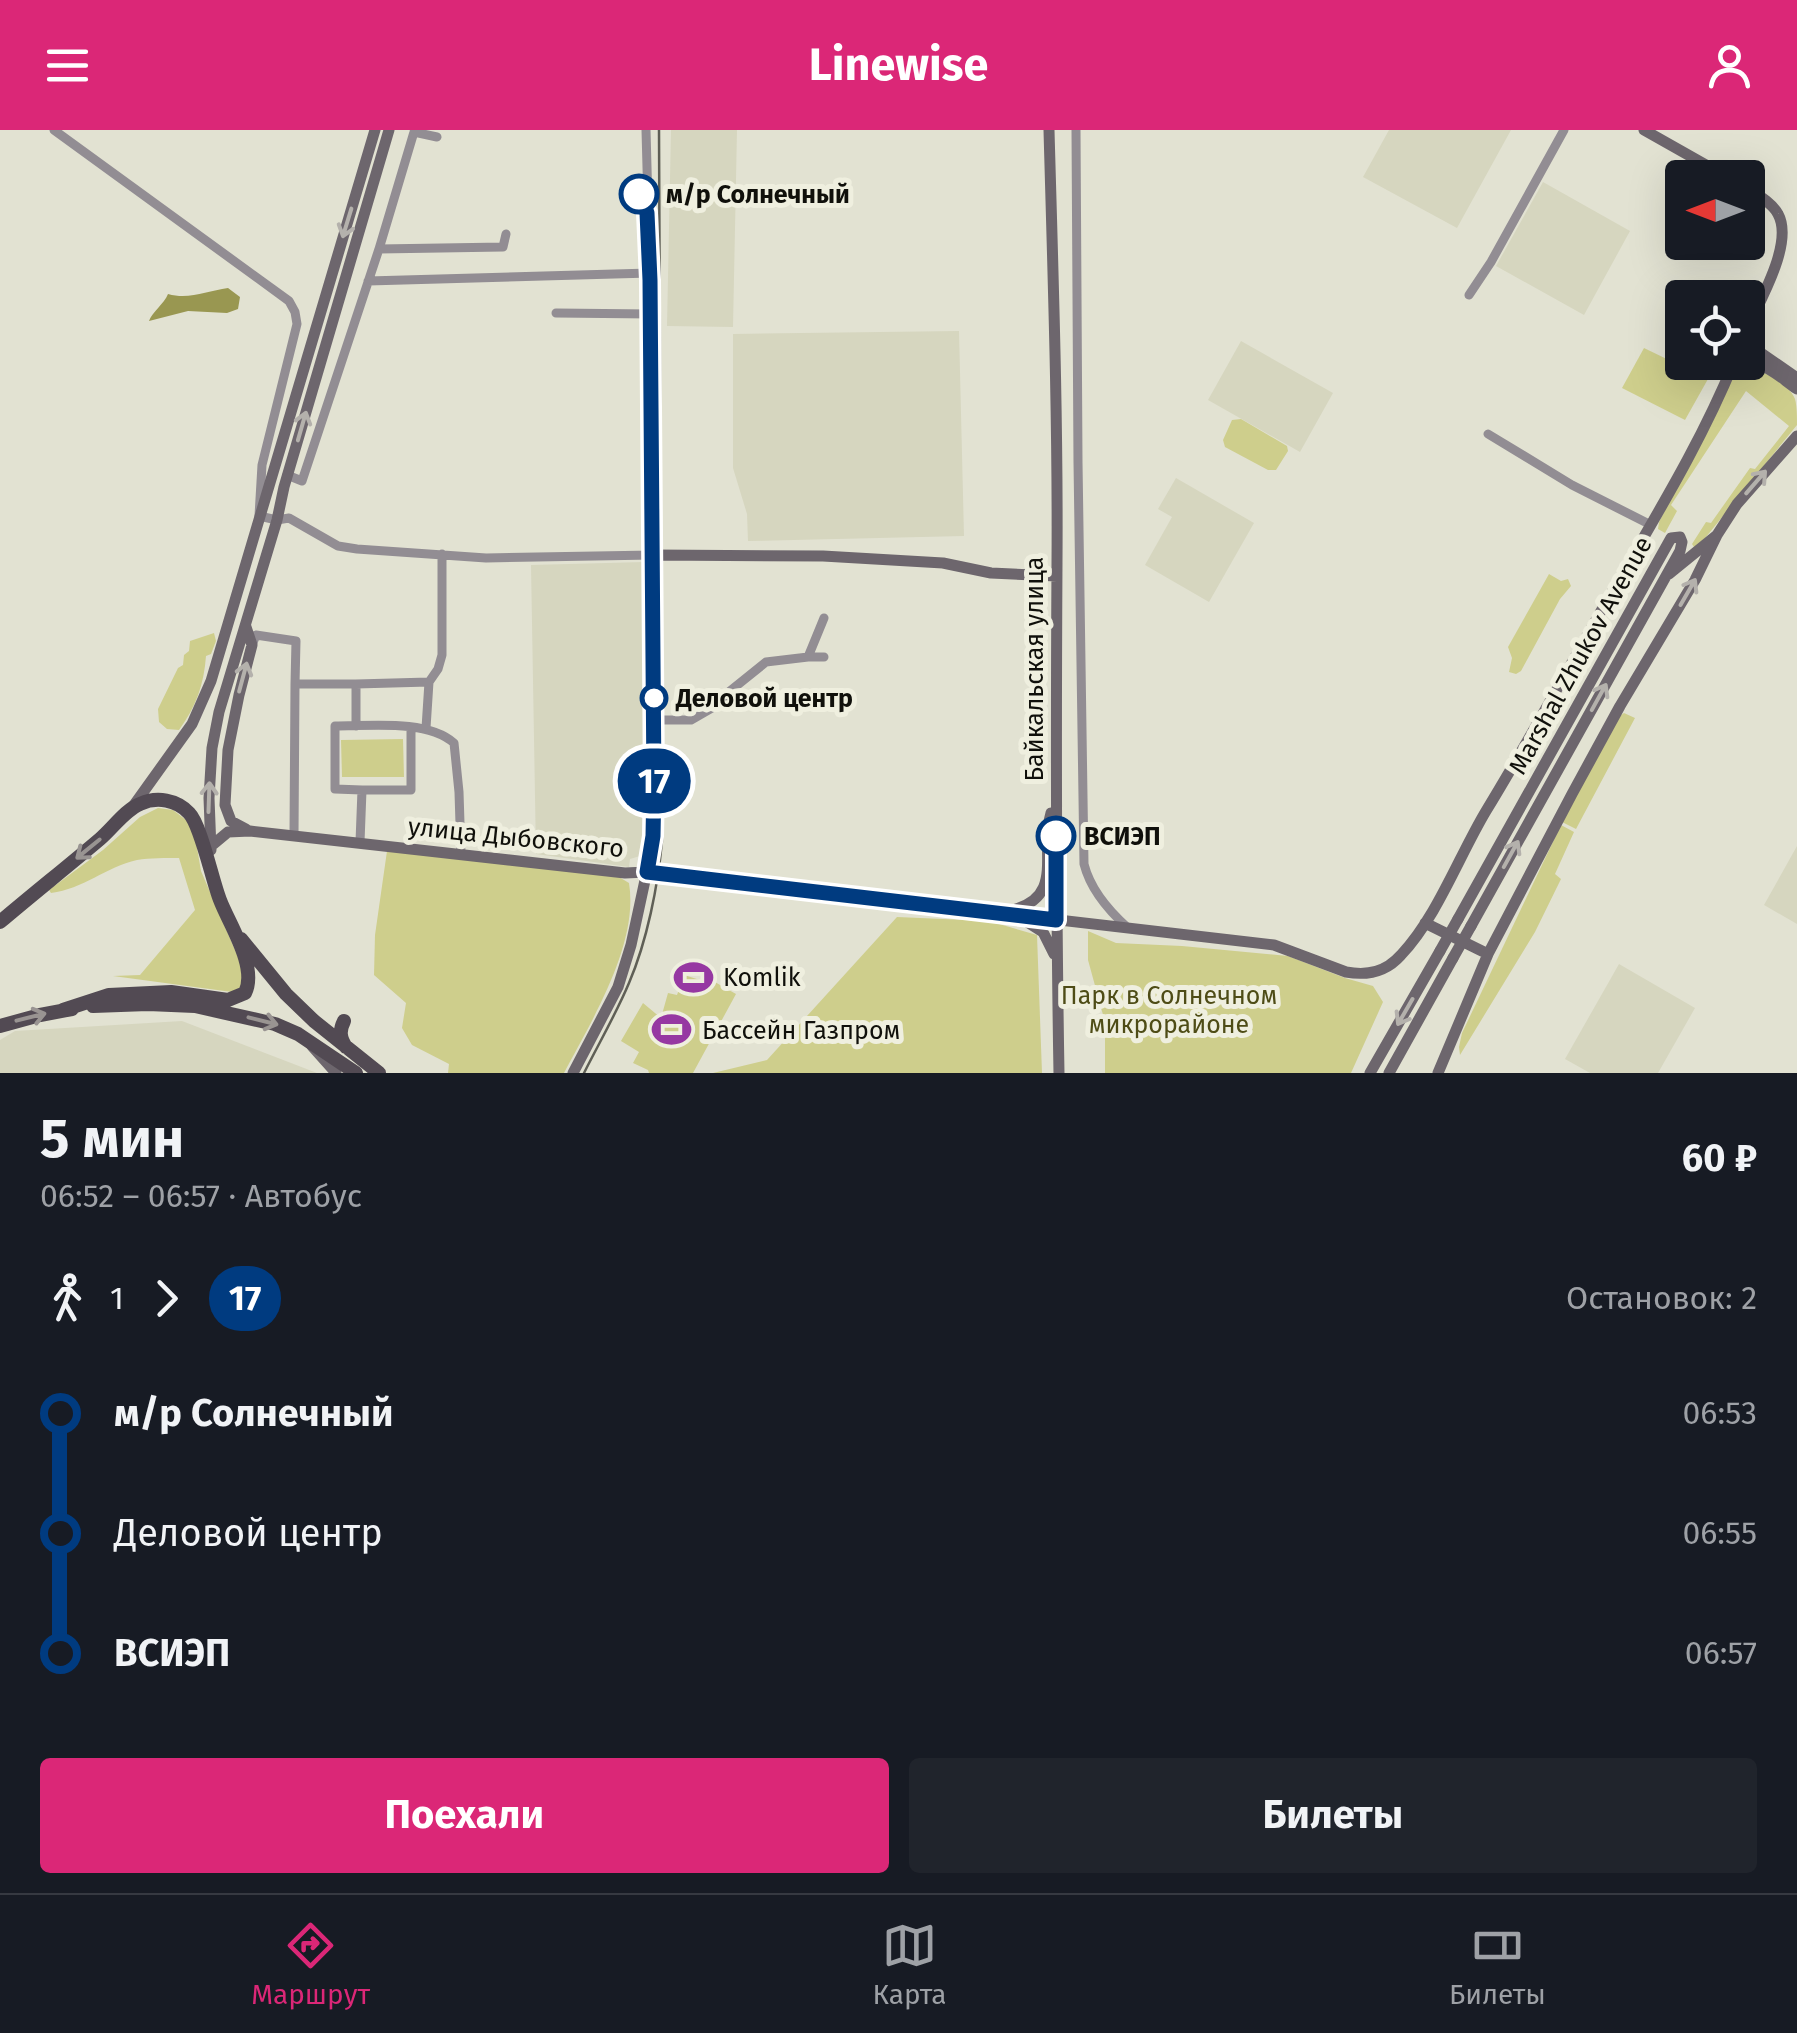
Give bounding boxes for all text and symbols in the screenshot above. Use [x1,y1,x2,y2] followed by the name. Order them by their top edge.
[40,38,95,93] icon: menu
[809,38,988,92] text: Linewise
[1702,38,1757,93] icon: person
[1665,160,1765,260] north arrow
[1665,160,1765,380] map controls
[620,175,658,213] marker: м/р Солнечный
[666,180,850,210] place label: м/р Солнечный
[337,207,355,239] one-way arrow
[1665,280,1765,380] button: locate
[294,411,312,442] one-way arrow
[1744,470,1767,495] one-way arrow
[1503,531,1659,780] street label: Marshal Zhukov Avenue
[1020,557,1050,781] street label: Байкальская улица
[1678,578,1698,608] one-way arrow
[235,662,254,693] one-way arrow
[1589,682,1609,712] one-way arrow
[675,684,853,714] place label: Деловой центр
[641,685,667,711] marker: Деловой центр
[609,748,699,814] line badge: 17
[638,760,670,802] text: 17
[200,781,219,813] one-way arrow
[406,812,625,864] street label: улица Дыбовского
[1037,817,1075,855] marker: ВСИЭП
[1084,822,1161,852] place label: ВСИЭП
[75,838,102,859] one-way arrow
[1502,839,1522,869] one-way arrow
[672,956,714,998] sports icon: Komlik
[723,963,801,993] place label: Komlik
[1061,981,1277,1040] park label: Парк в Солнечном микрорайоне
[1395,997,1415,1026] one-way arrow
[15,1007,46,1026] one-way arrow
[651,1009,693,1051] sports icon: Бассейн Газпром
[246,1013,278,1031] one-way arrow
[702,1016,900,1046] place label: Бассейн Газпром
[40,1106,184,1172] text: 5 мин
[1682,1135,1757,1181] text: 60 ₽
[40,1177,362,1215] text: 06:52 – 06:57 · Автобус
[40,1271,95,1326] icon: walk
[139,1271,194,1326] icon: forward
[229,1277,261,1319] text: 17
[110,1279,124,1317] text: 1
[1566,1279,1757,1317] text: Остановок: 2
[114,1390,393,1436] text: м/р Солнечный
[1683,1394,1757,1432] text: 06:53
[114,1510,383,1556] text: Деловой центр
[1682,1514,1757,1552] text: 06:55
[114,1630,230,1676] text: ВСИЭП
[1685,1634,1757,1672] text: 06:57
[40,1758,889,1873] button: Поехали
[909,1758,1757,1873] button: Билеты
[251,1918,370,2011] tab: Маршрут
[872,1918,947,2011] tab: Карта
[1449,1918,1546,2011] tab: Билеты

